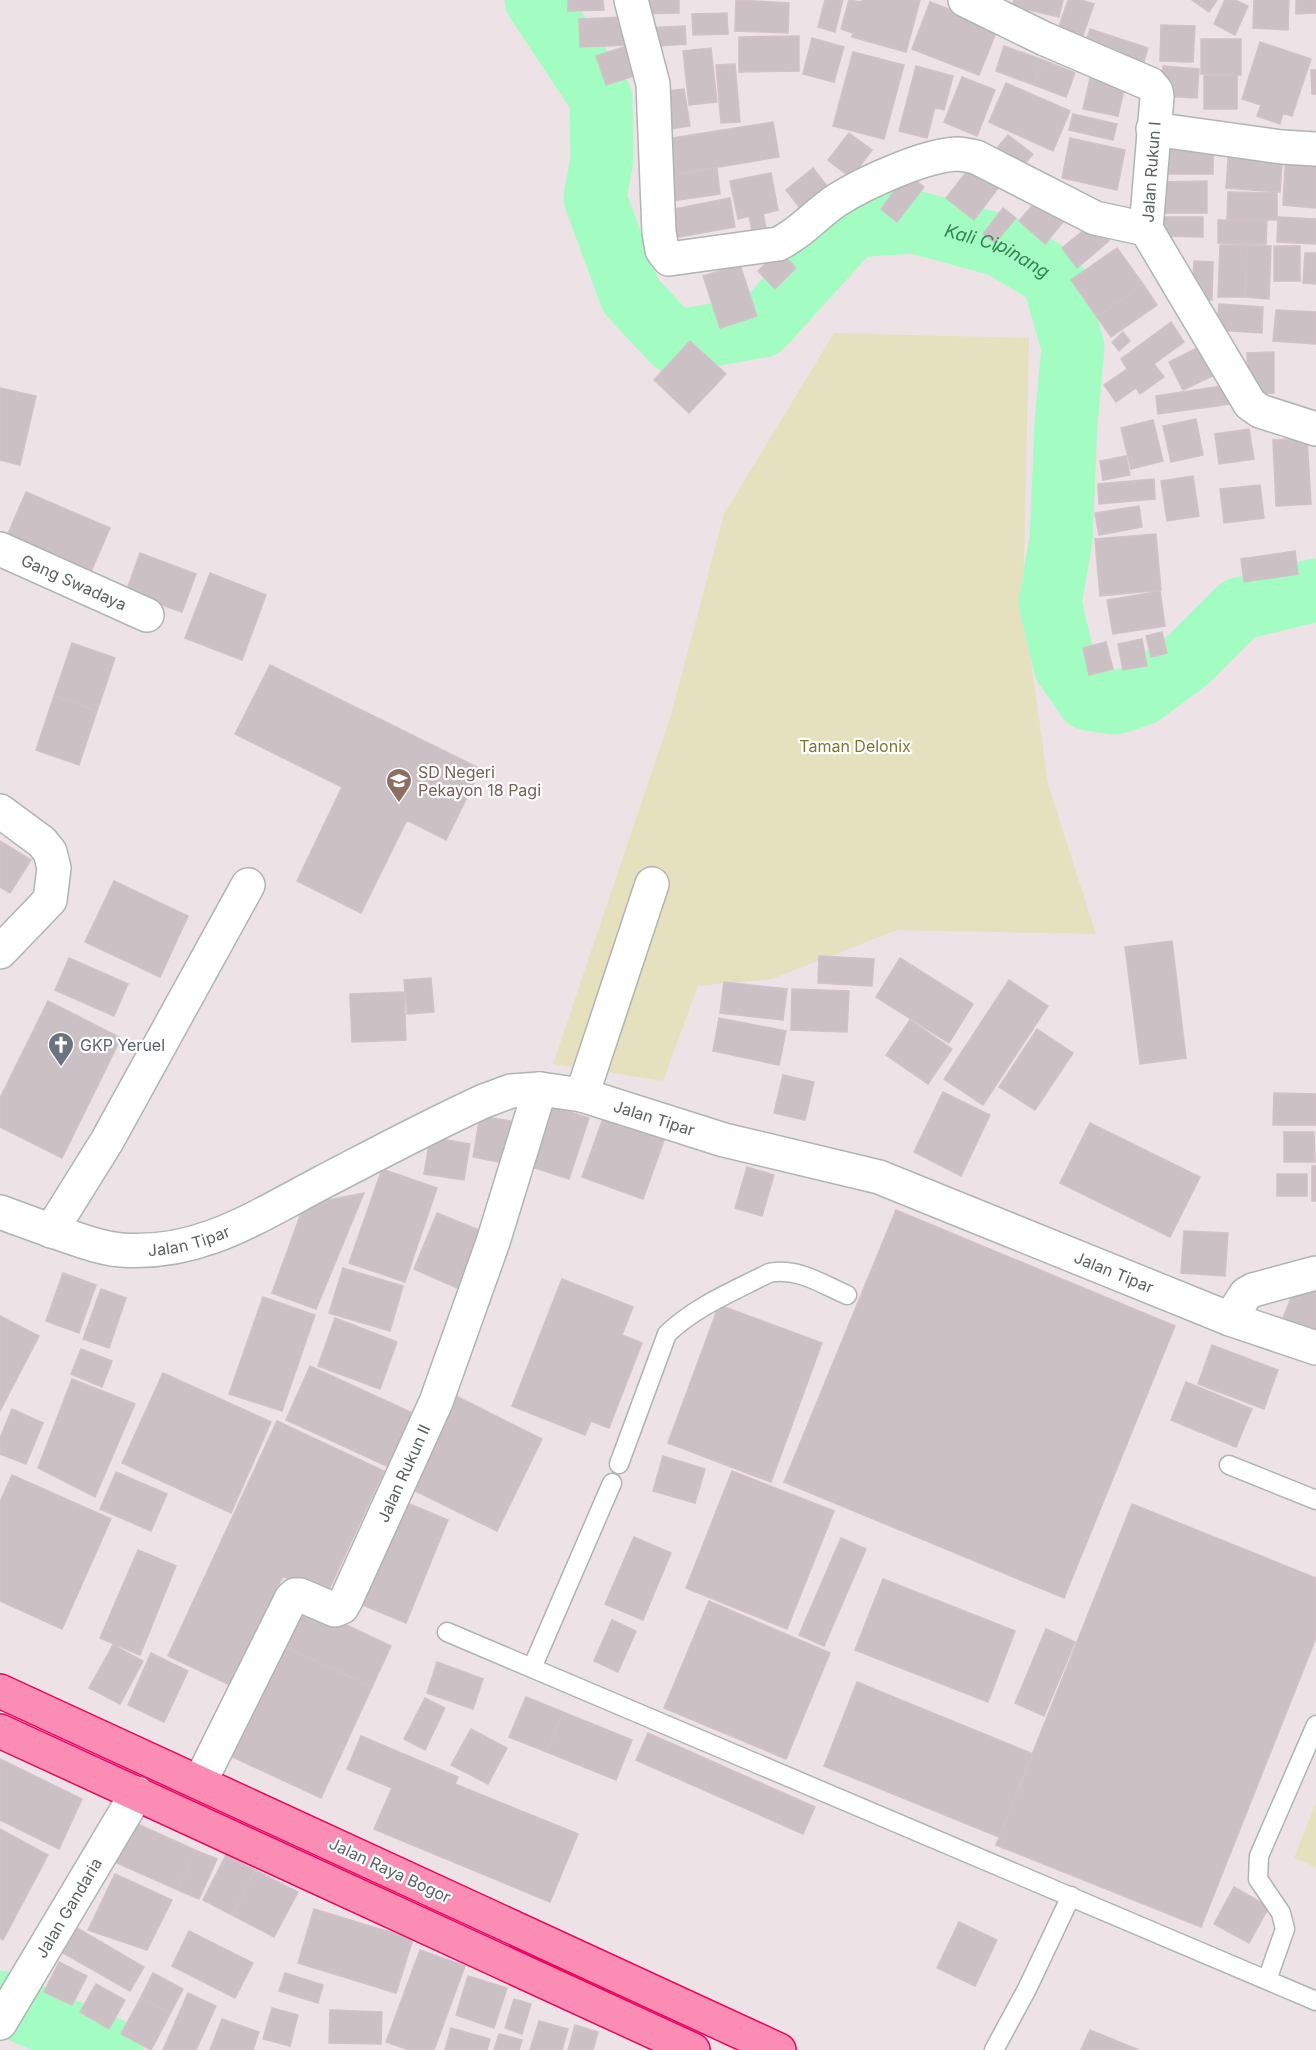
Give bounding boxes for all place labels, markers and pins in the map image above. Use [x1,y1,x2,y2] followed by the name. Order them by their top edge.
[418,762,541,800] place label: SD Negeri Pekayon 18 Pagi
[384,766,414,804] school or university icon: SD Negeri Pekayon 18 Pagi
[46,1030,76,1068] church icon: GKP Yeruel
[80,1035,165,1055] place label: GKP Yeruel

